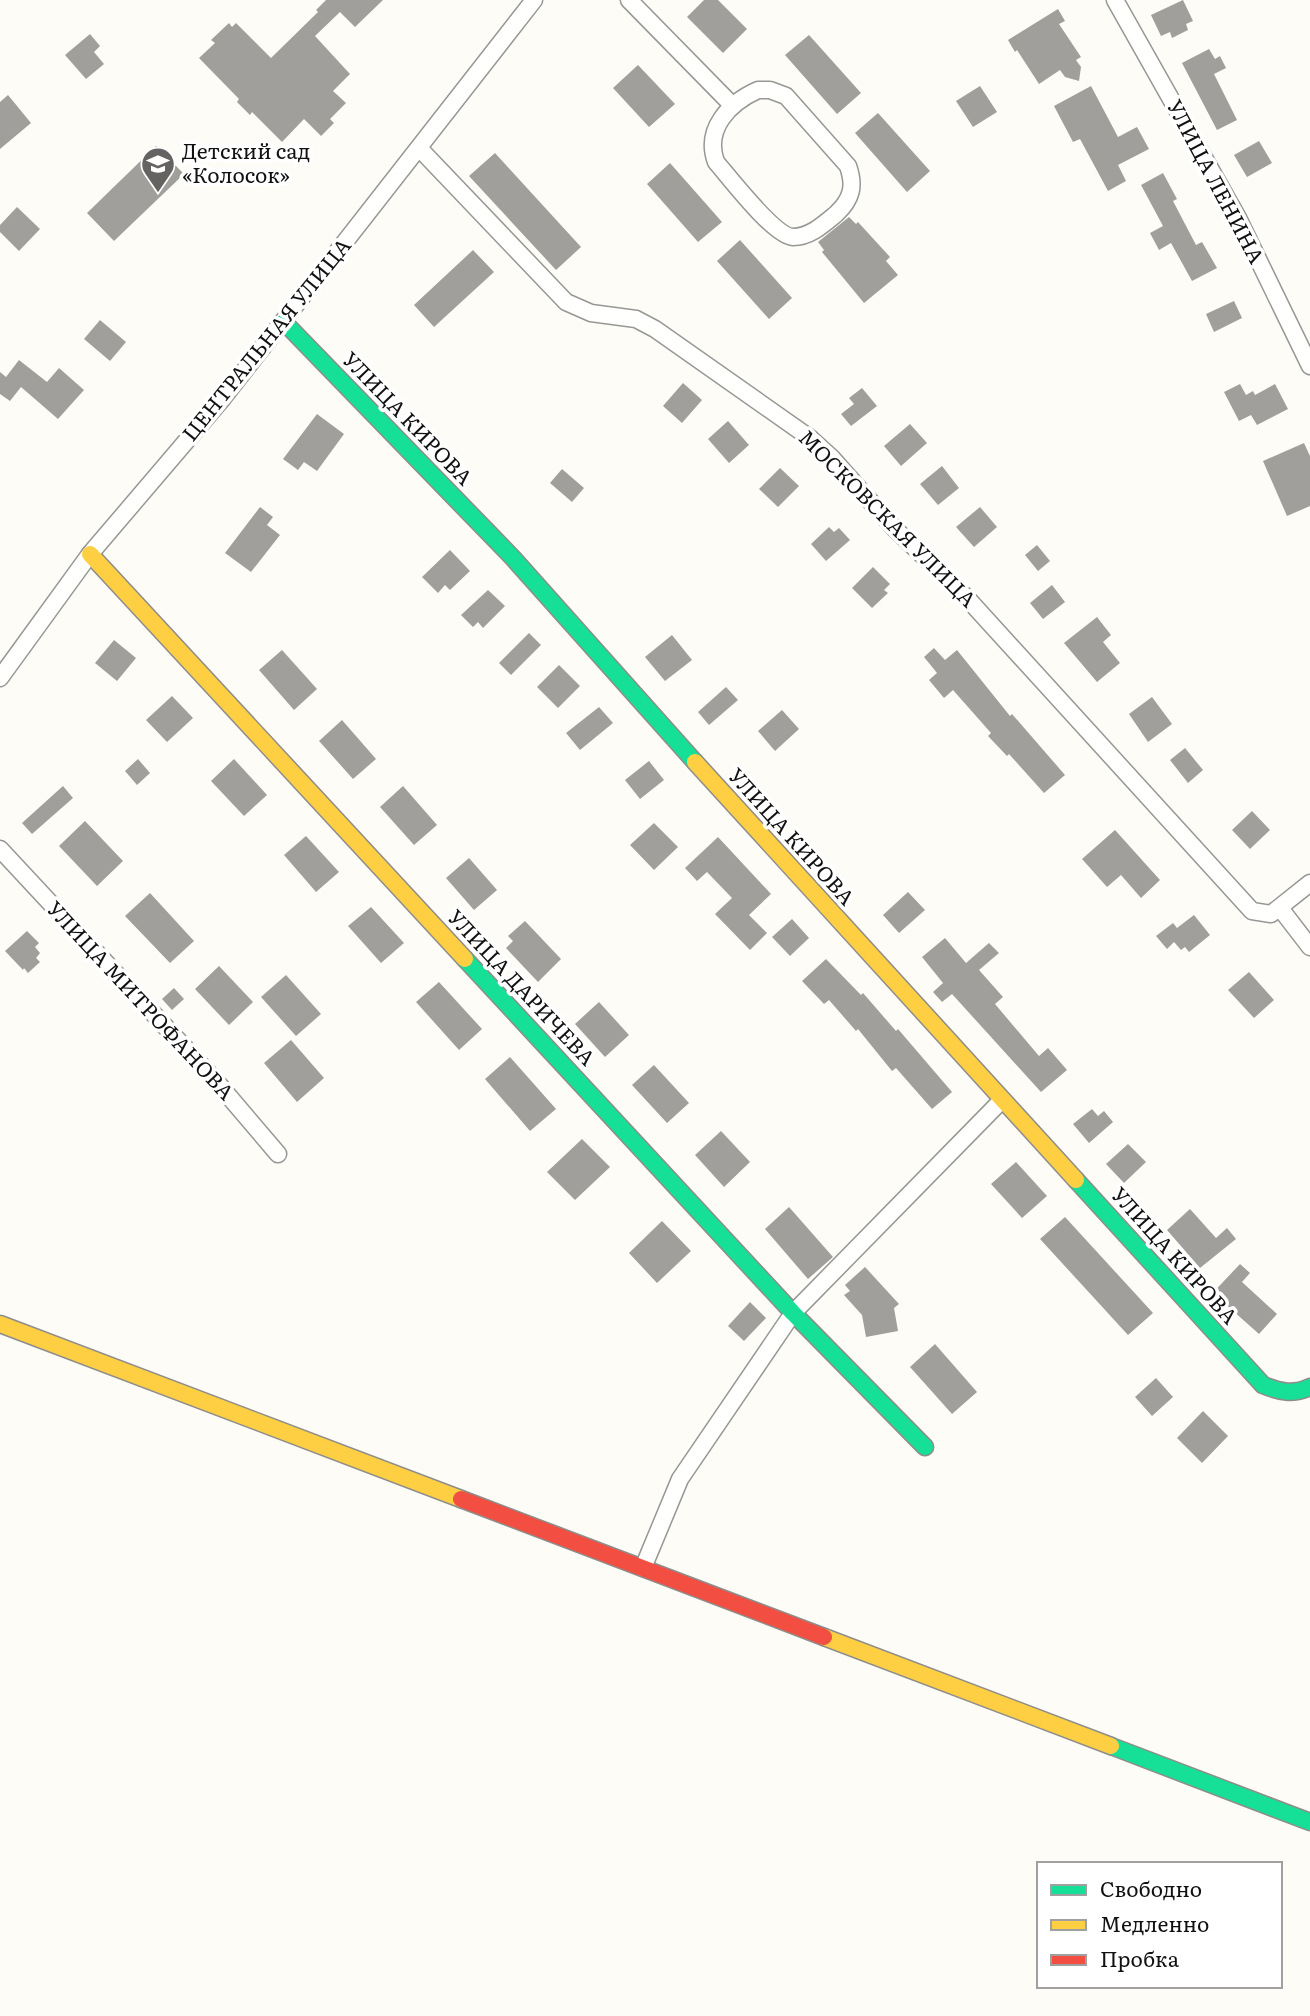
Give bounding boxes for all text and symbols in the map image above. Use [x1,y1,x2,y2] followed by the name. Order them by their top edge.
[1161,93,1274,269] street label: УЛИЦА ЛЕНИНА
[182,134,310,189] place label: Детский сад «Колосок»
[139,145,177,194] school or university icon: Детский сад «Колосок»
[173,230,357,447] street label: ЦЕНТРАЛЬНАЯ УЛИЦА
[337,343,481,492] street label: УЛИЦА КИРОВА
[793,421,985,613] street label: МОСКОВСКАЯ УЛИЦА
[723,760,863,911] street label: УЛИЦА КИРОВА
[41,893,243,1106] street label: УЛИЦА МИТРОФАНОВА
[442,901,604,1072] street label: УЛИЦА ДАРИЧЕВА
[1106,1179,1246,1330] street label: УЛИЦА КИРОВА
[1037,1862,1282,1988] legend
[1100,1872,1202,1903] text: Свободно
[1100,1907,1209,1938] text: Медленно
[1100,1942,1180,1973] text: Пробка

